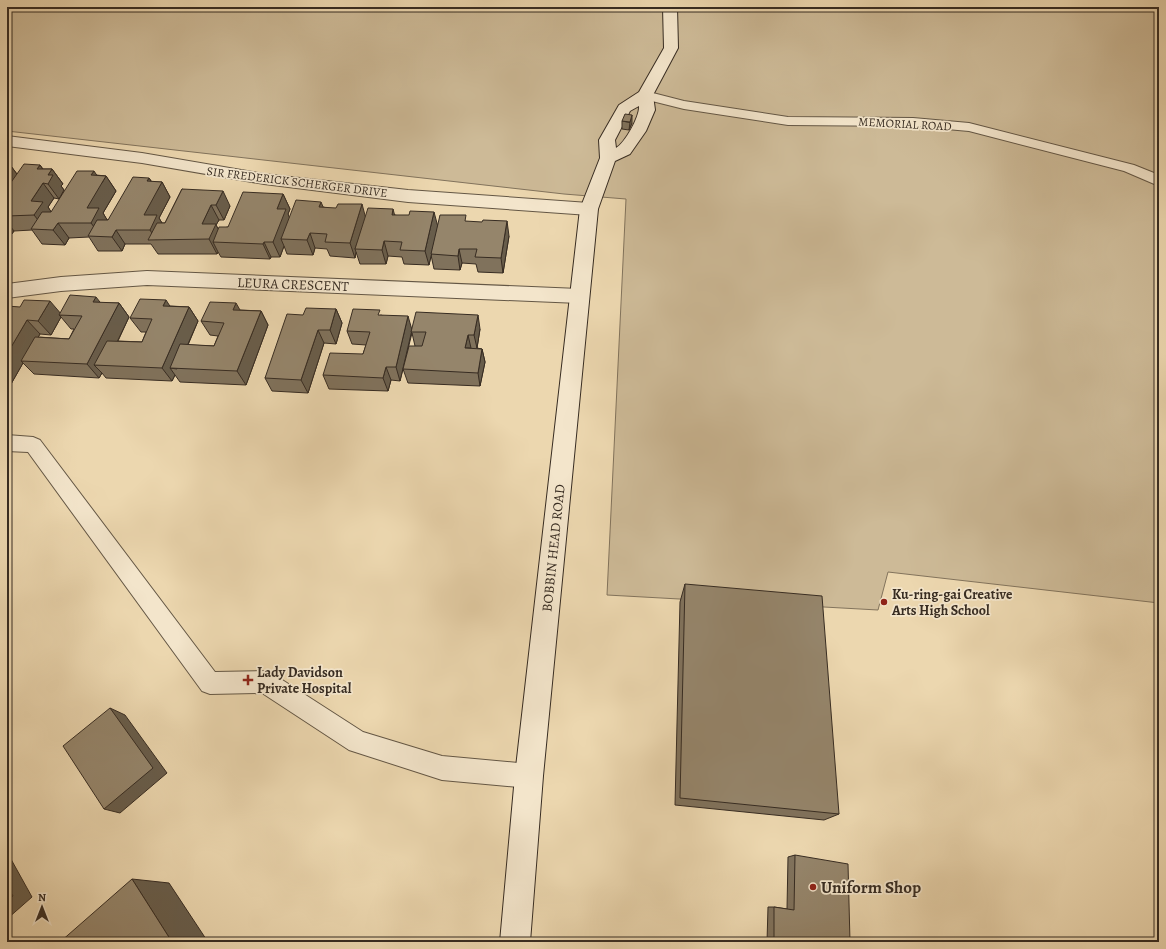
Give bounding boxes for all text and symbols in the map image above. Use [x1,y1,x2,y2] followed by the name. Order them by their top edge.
[858,114,952,134] street label: MEMORIAL ROAD
[206,163,388,201] street label: SIR FREDERICK SCHERGER DRIVE
[237,273,349,296] street label: LEURA CRESCENT
[537,483,570,613] street label: BOBBIN HEAD ROAD
[891,585,1013,620] place label: Ku-ring-gai Creative Arts High School
[879,597,889,607] marker: Ku-ring-gai Creative Arts High School
[257,663,352,698] place label: Lady Davidson Private Hospital
[242,674,254,686] marker: Lady Davidson Private Hospital
[821,876,921,899] place label: Uniform Shop
[808,882,818,892] marker: Uniform Shop
[22,887,62,927] north arrow
[38,890,46,905] text: N

